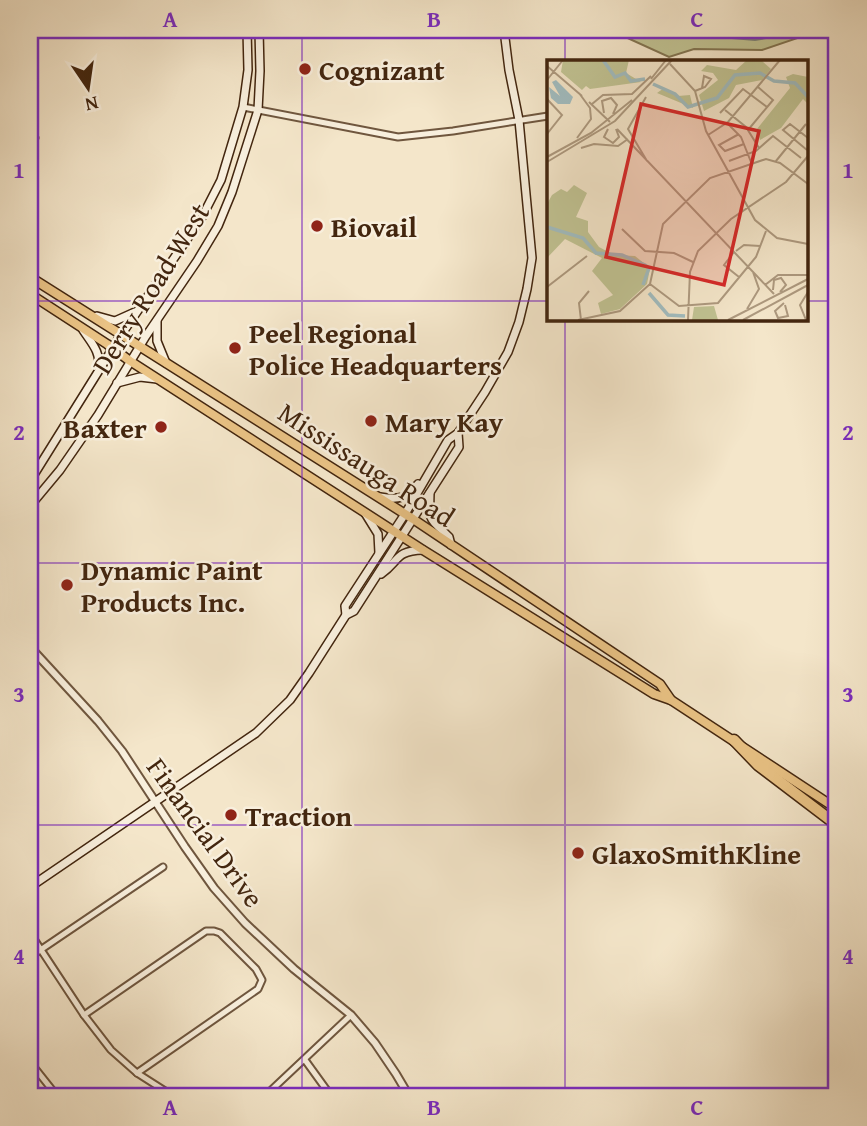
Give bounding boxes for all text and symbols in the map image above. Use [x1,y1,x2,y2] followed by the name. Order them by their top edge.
[163,2,178,35] text: A
[427,2,441,35] text: B
[690,2,704,35] text: C
[319,49,445,90] place label: Cognizant
[52,52,122,122] north arrow
[547,60,808,320] inset map
[297,61,313,77] marker: Cognizant
[82,89,101,120] text: N
[13,153,25,186] text: 1
[842,153,854,186] text: 1
[81,194,219,382] street label: Derry Road West
[331,206,417,247] place label: Biovail
[309,218,325,234] marker: Biovail
[249,312,502,385] place label: Peel Regional Police Headquarters
[227,340,243,356] marker: Peel Regional Police Headquarters
[271,391,464,537] street label: Mississauga Road
[385,401,504,442] place label: Mary Kay
[63,407,147,448] place label: Baxter
[363,413,379,429] marker: Mary Kay
[13,415,25,448] text: 2
[842,415,854,448] text: 2
[153,419,169,435] marker: Baxter
[81,549,263,622] place label: Dynamic Paint Products Inc.
[59,577,75,593] marker: Dynamic Paint Products Inc.
[13,677,25,710] text: 3
[842,677,854,710] text: 3
[138,749,274,915] street label: Financial Drive
[245,795,353,836] place label: Traction
[223,807,239,823] marker: Traction
[592,833,801,874] place label: GlaxoSmithKline
[570,845,586,861] marker: GlaxoSmithKline
[13,939,25,972] text: 4
[842,939,854,972] text: 4
[163,1090,178,1123] text: A
[427,1090,441,1123] text: B
[690,1090,704,1123] text: C

